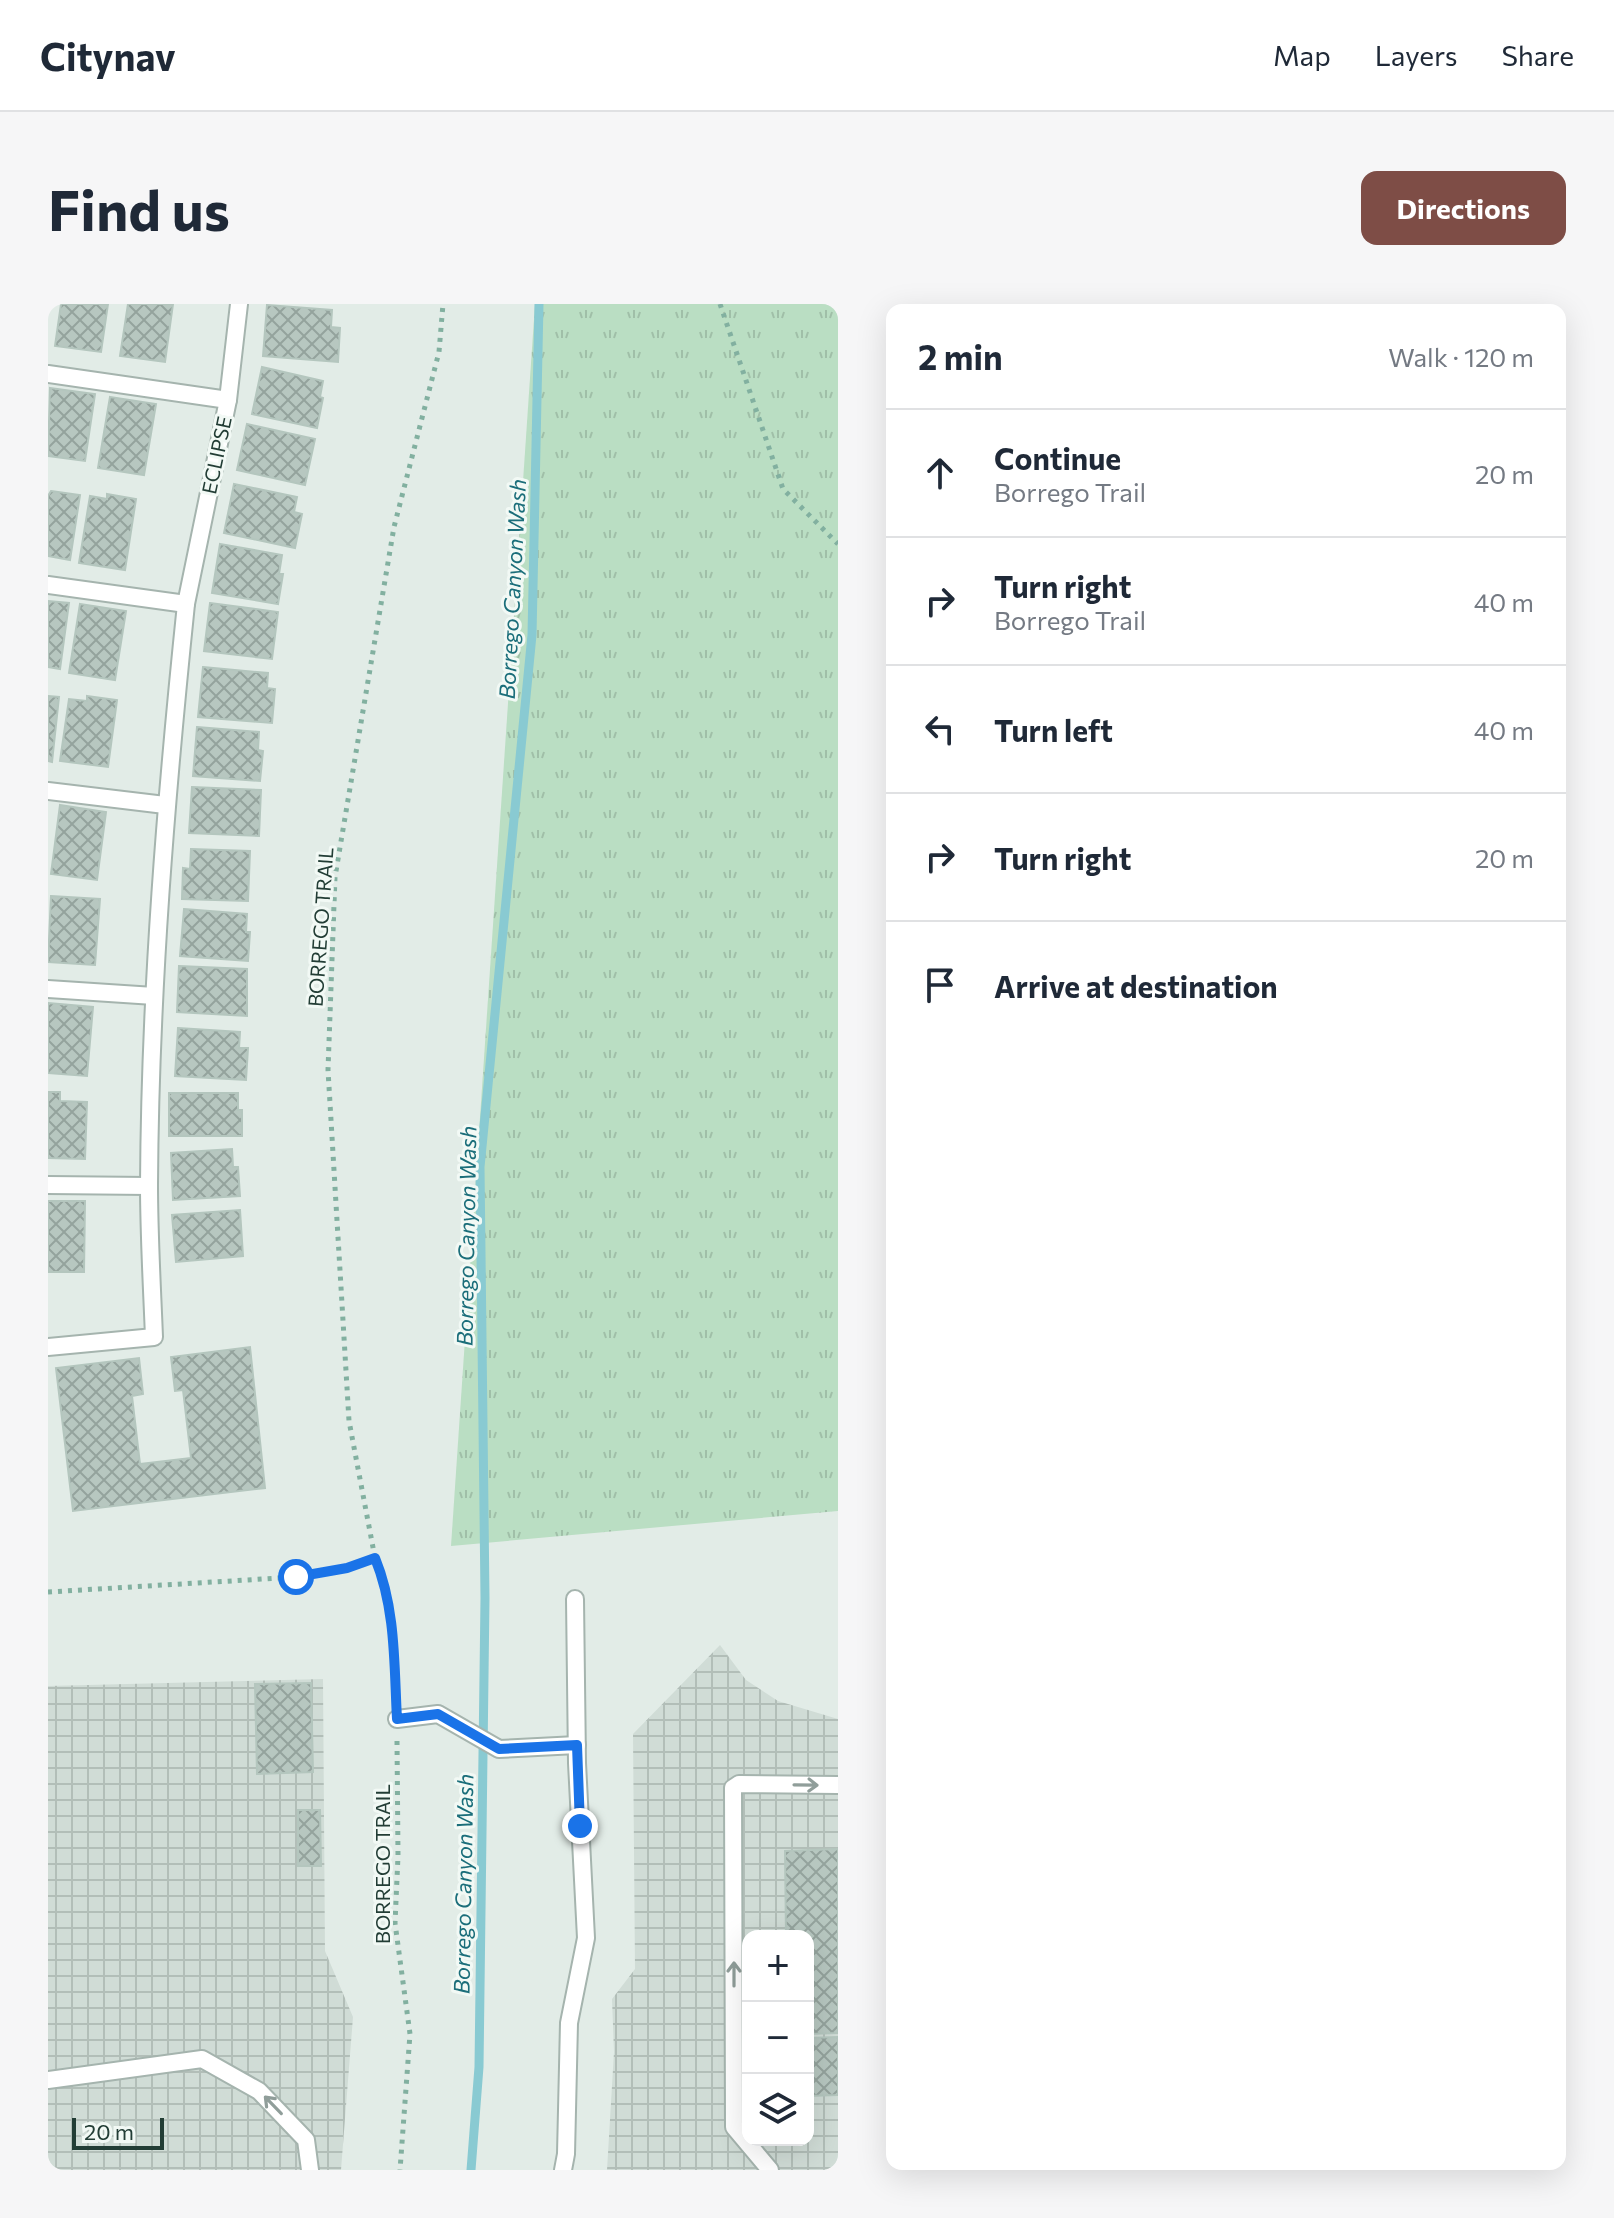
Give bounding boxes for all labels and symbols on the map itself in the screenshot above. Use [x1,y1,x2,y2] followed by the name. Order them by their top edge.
[196,414,236,496] street label: ECLIPSE
[493,478,531,700] water label: Borrego Canyon Wash
[302,846,338,1008] street label: BORREGO TRAIL
[451,1126,481,1346] water label: Borrego Canyon Wash
[278,1559,314,1595] route start
[448,1774,478,1994] water label: Borrego Canyon Wash
[792,1777,819,1793] one-way arrow
[370,1784,394,1944] street label: BORREGO TRAIL
[562,1808,598,1844] route end
[726,1961,742,1988] one-way arrow
[264,2096,283,2116] one-way arrow
[72,2114,164,2150] scale bar

